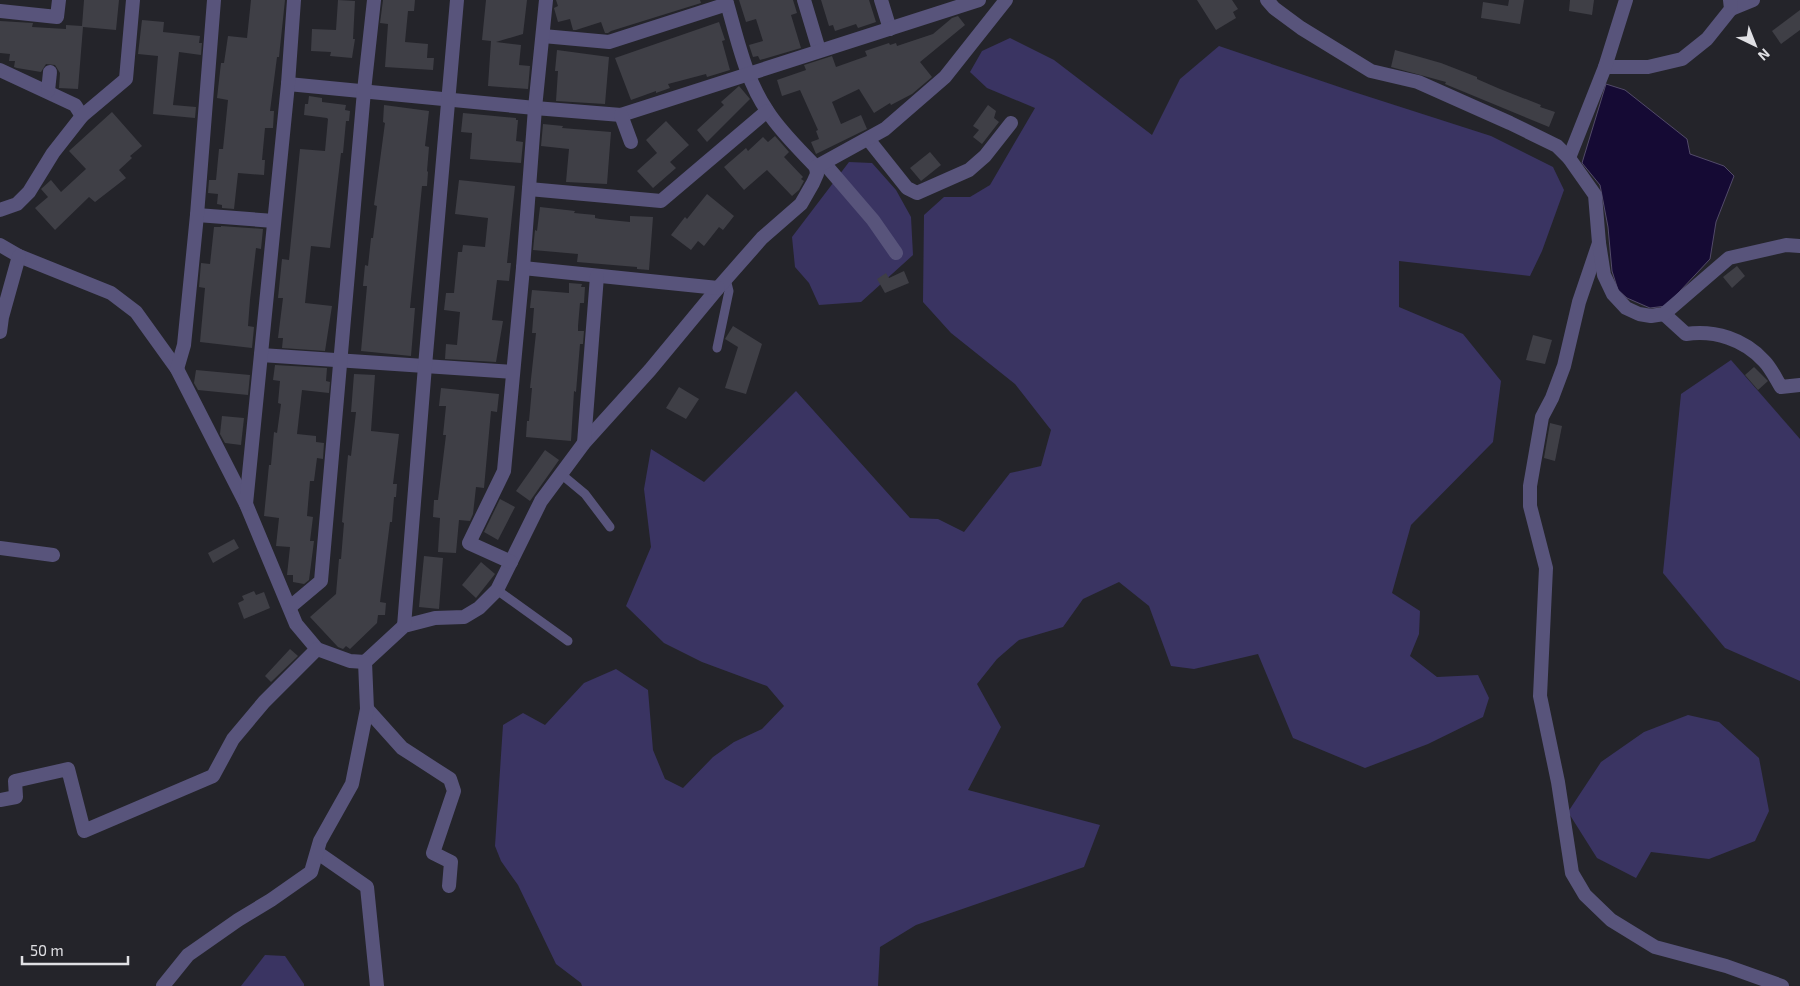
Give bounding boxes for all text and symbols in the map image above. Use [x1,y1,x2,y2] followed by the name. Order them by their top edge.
[1730,20,1780,70] north arrow
[1755,45,1774,65] text: N
[22,934,129,966] scale bar
[30,941,64,959] text: 50 m

